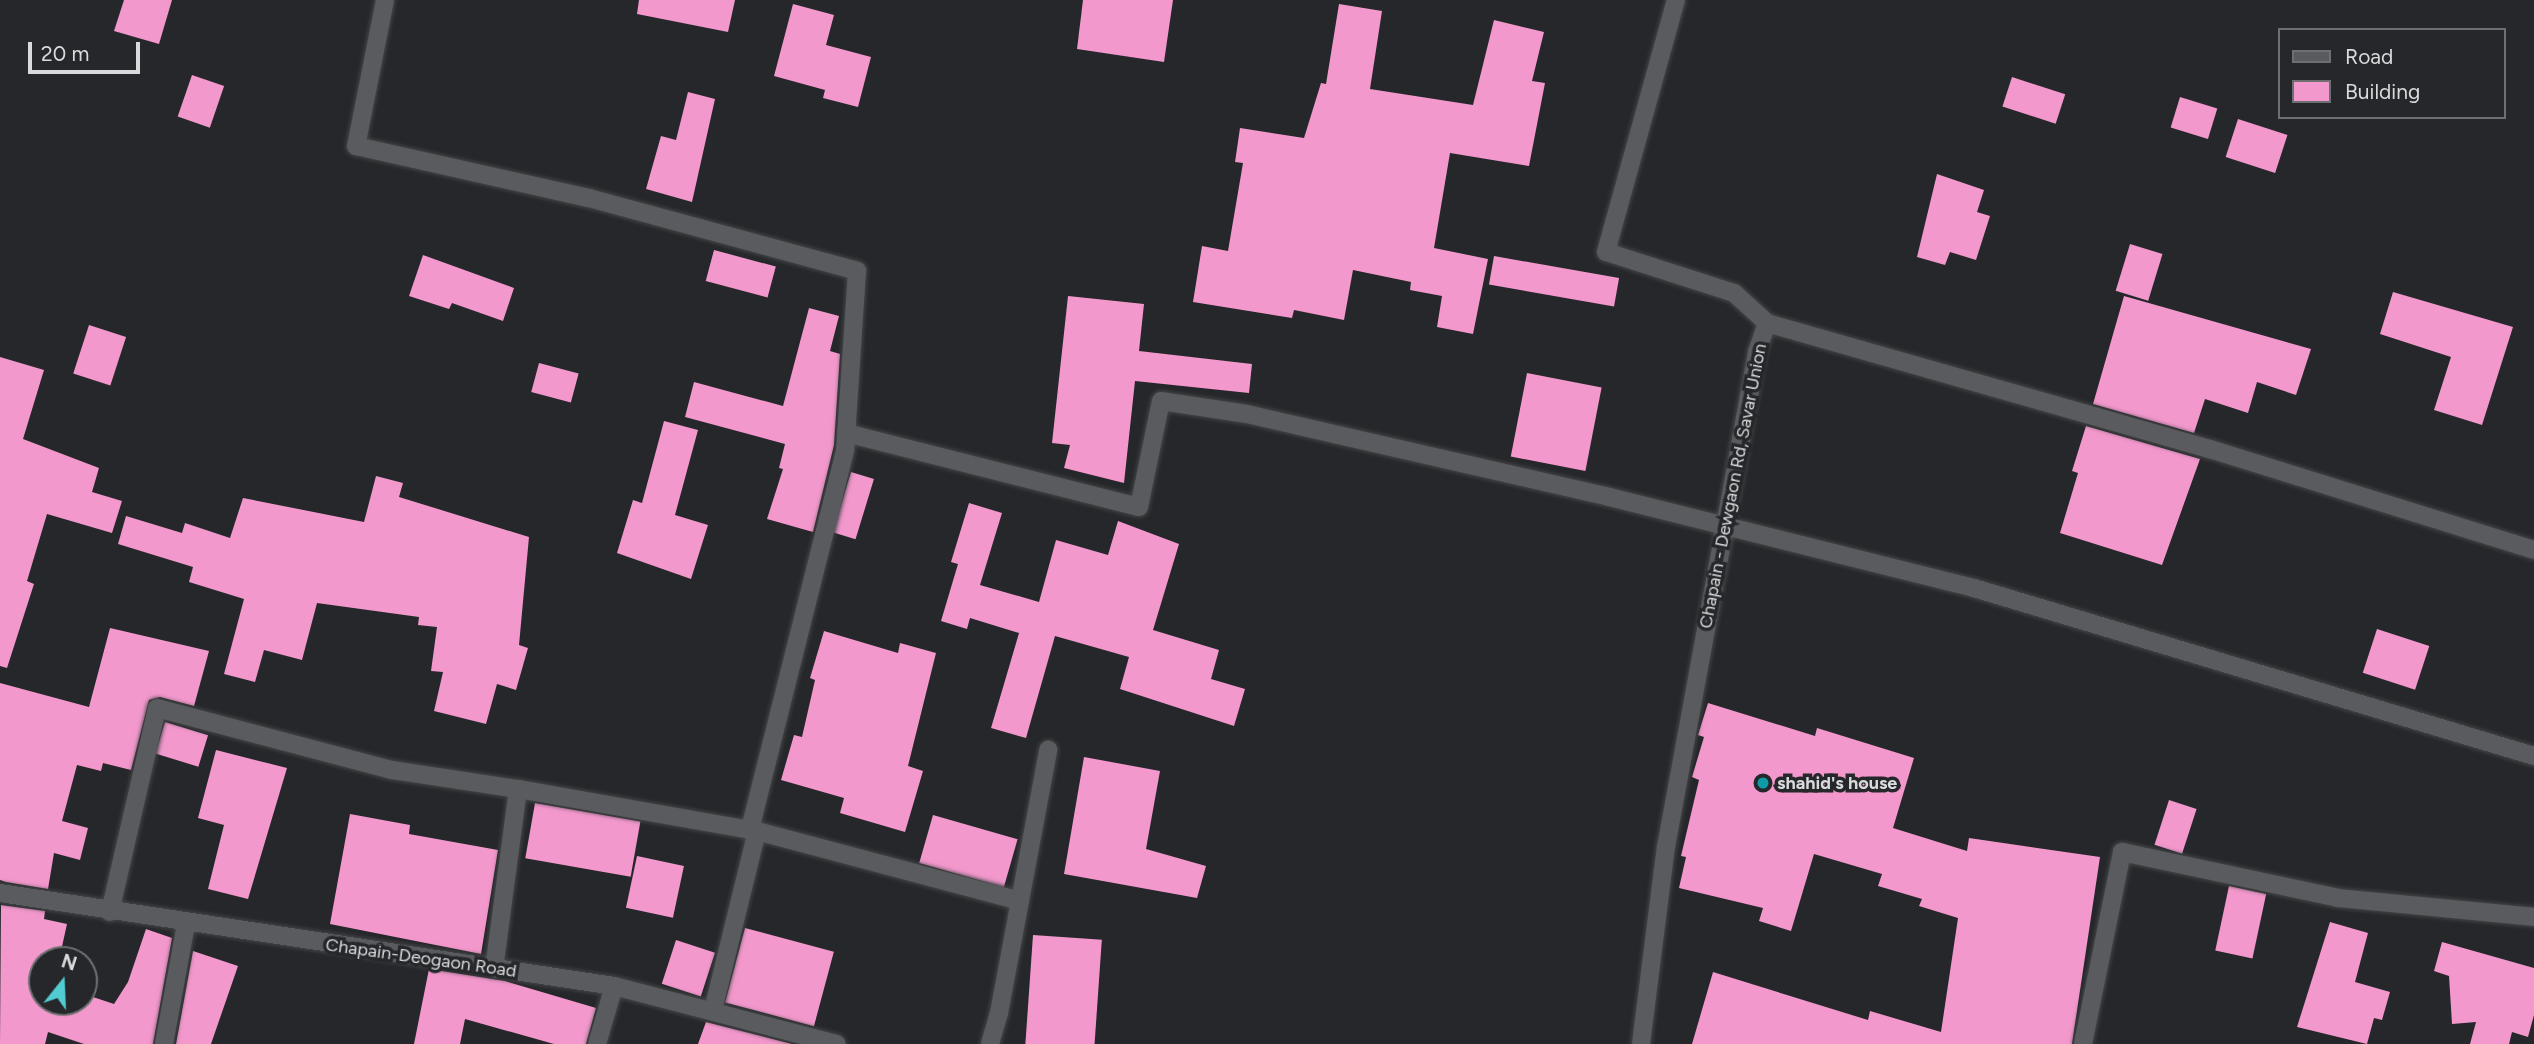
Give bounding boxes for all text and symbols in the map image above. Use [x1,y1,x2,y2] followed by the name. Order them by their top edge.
[32,28,144,72] scale bar
[2278,28,2506,119] legend
[41,41,89,66] text: 20 m
[2345,44,2393,69] text: Road
[2345,79,2420,104] text: Building
[1695,342,1771,630] street label: Chapain - Dewgaon Rd, Savar Union
[1777,772,1897,794] place label: shahid's house
[1755,775,1771,791] marker: shahid's house
[324,934,518,982] street label: Chapain-Deogaon Road
[28,946,98,1016] north arrow
[58,949,80,976] text: N

